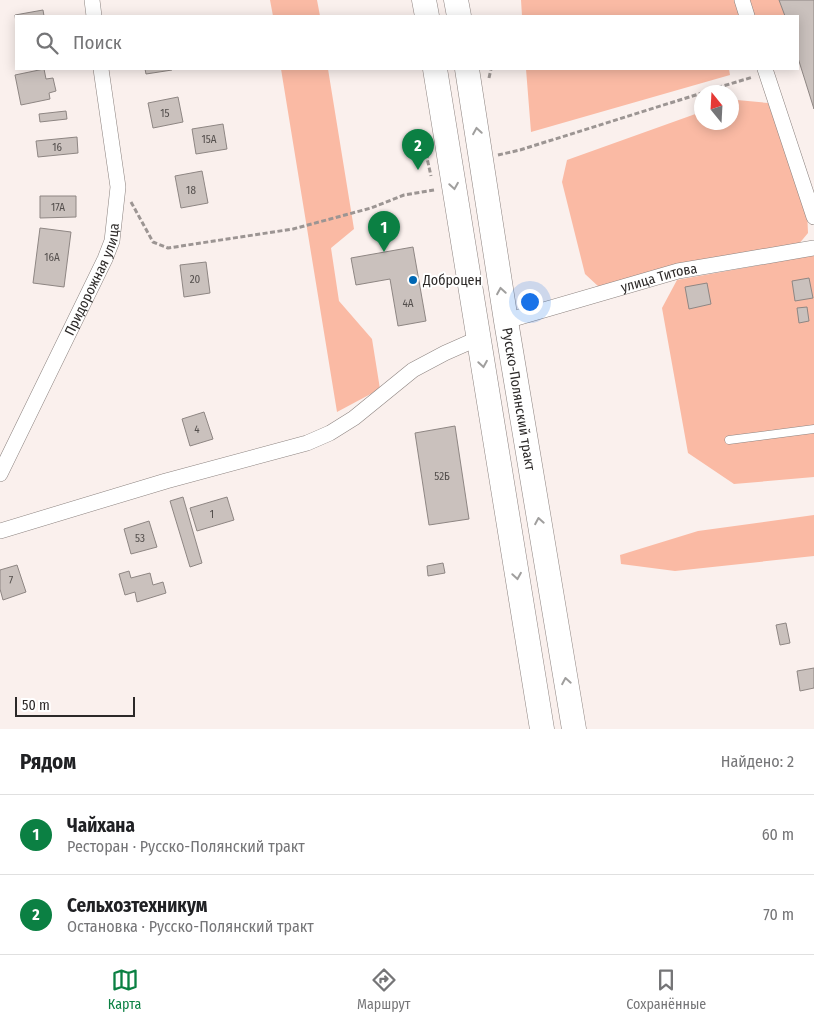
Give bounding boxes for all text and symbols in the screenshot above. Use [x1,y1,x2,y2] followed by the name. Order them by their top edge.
[15,15,799,70] search box
[33,29,61,57] icon: search
[73,31,122,54] text: Поиск
[694,85,739,130] north arrow
[160,107,170,120] house number: 15
[472,126,482,135] one-way arrow
[402,129,434,170] pin: 2
[201,133,217,146] house number: 15А
[52,141,62,154] house number: 16
[449,182,459,190] one-way arrow
[186,184,196,197] house number: 18
[51,201,65,214] house number: 17А
[368,211,400,252] pin: 1
[61,222,123,338] street label: Придорожная улица
[44,251,60,264] house number: 16А
[619,260,698,296] street label: улица Титова
[422,272,482,289] place label: Доброцен
[190,273,201,286] house number: 20
[407,274,419,286] marker: Доброцен
[497,287,507,296] one-way arrow
[517,289,543,315] your location
[402,297,414,310] house number: 4А
[498,326,539,472] street label: Русско-Полянский тракт
[478,359,488,368] one-way arrow
[194,423,200,436] house number: 4
[434,470,450,483] house number: 52Б
[210,508,214,521] house number: 1
[535,516,545,525] one-way arrow
[135,532,145,545] house number: 53
[512,572,522,580] one-way arrow
[9,574,14,587] house number: 7
[562,677,572,685] one-way arrow
[15,694,135,717] scale bar
[22,697,50,714] text: 50 m
[20,749,76,775] text: Рядом
[721,752,794,771] text: Найдено: 2
[67,814,135,837] text: Чайхана
[33,825,39,844] text: 1
[762,825,794,844] text: 60 m
[67,837,305,856] text: Ресторан · Русско-Полянский тракт
[67,894,207,917] text: Сельхозтехникум
[32,905,40,924] text: 2
[763,905,794,924] text: 70 m
[67,917,314,936] text: Остановка · Русско-Полянский тракт
[108,966,141,1013] tab: Карта
[357,966,411,1013] tab: Маршрут
[626,966,706,1013] tab: Сохранённые

